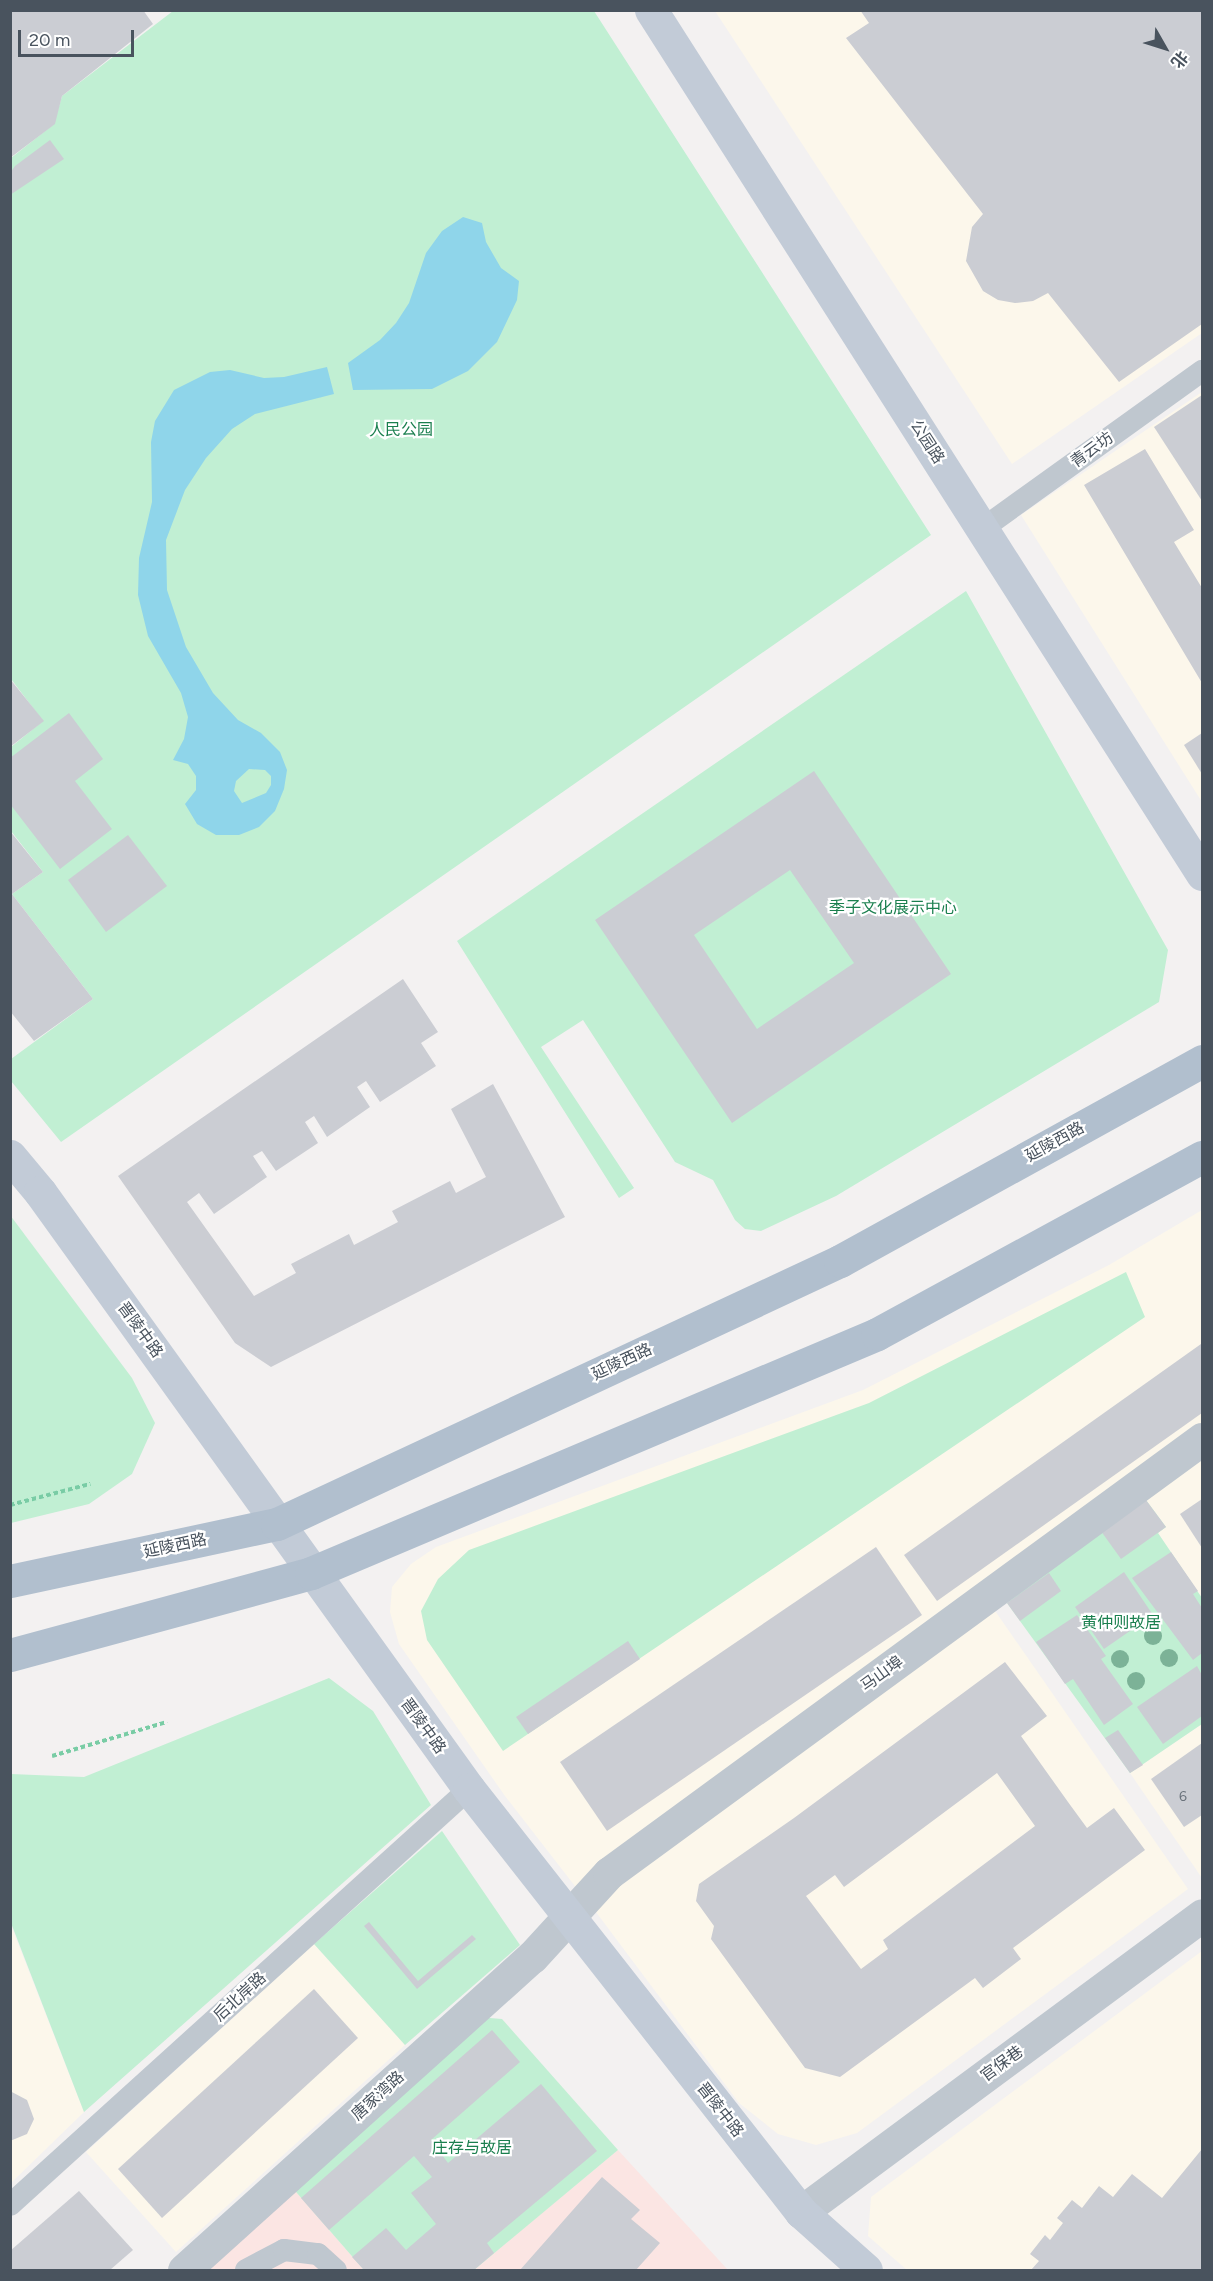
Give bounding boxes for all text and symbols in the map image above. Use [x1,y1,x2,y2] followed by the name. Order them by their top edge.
[21,18,136,56] scale bar
[1135,18,1195,78] north arrow
[29,29,70,51] text: 20 m
[1167,47,1192,72] text: 北
[906,417,948,467] street label: 公园路
[369,420,433,440] park label: 人民公园
[1067,428,1117,472] street label: 青云坊
[829,898,957,918] park label: 季子文化展示中心
[1022,1118,1088,1166] street label: 延陵西路
[113,1298,167,1362] street label: 晋陵中路
[589,1340,655,1384] street label: 延陵西路
[142,1530,208,1562] street label: 延陵西路
[1081,1613,1161,1633] park label: 黄仲则故居
[857,1652,907,1696] street label: 马山埠
[396,1694,450,1758] street label: 晋陵中路
[1179,1789,1187,1805] house number: 6
[210,1968,270,2026] street label: 后北岸路
[977,2042,1027,2086] street label: 官保巷
[348,2067,408,2125] street label: 唐家湾路
[693,2079,747,2141] street label: 晋陵中路
[432,2138,512,2158] park label: 庄存与故居

